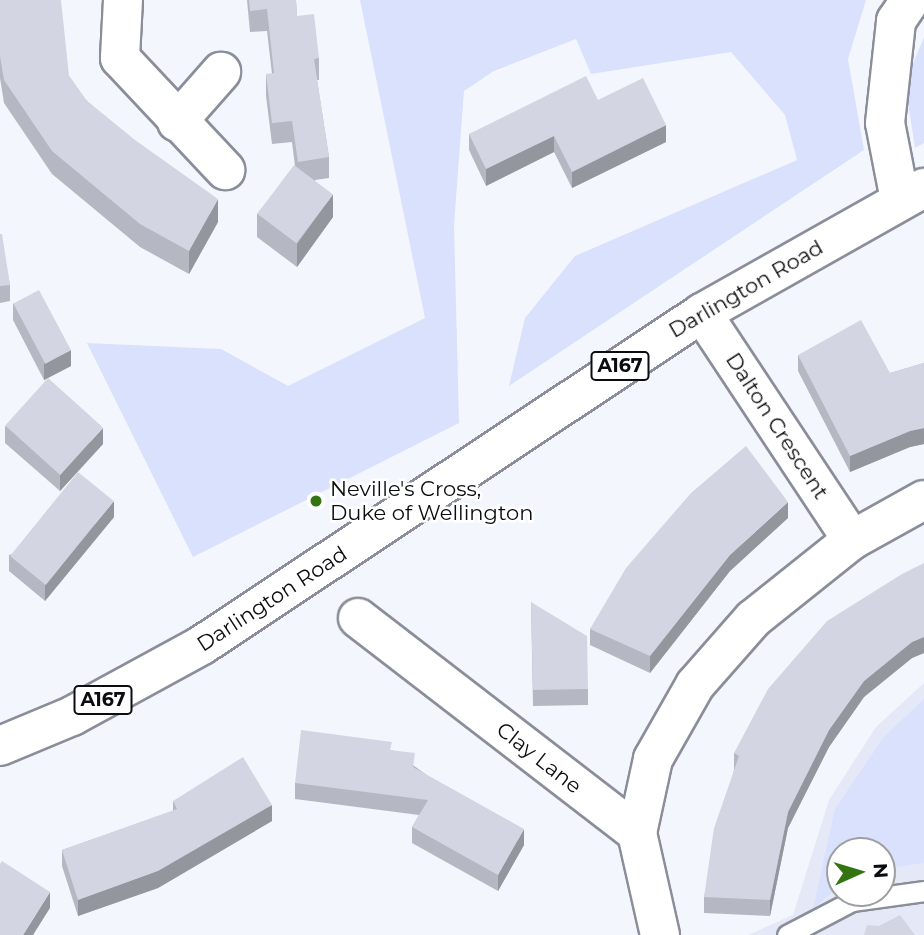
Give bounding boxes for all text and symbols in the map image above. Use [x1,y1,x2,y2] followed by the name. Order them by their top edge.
[664,235,828,343] street label: Darlington Road
[720,348,834,504] street label: Dalton Crescent
[590,350,650,382] road number: A167
[330,476,533,526] place label: Neville's Cross, Duke of Wellington
[308,493,324,509] marker: Neville's Cross, Duke of Wellington
[192,541,352,657] street label: Darlington Road
[73,684,133,716] road number: A167
[491,717,587,799] street label: Clay Lane
[826,837,896,907] north arrow
[868,862,892,879] text: N

